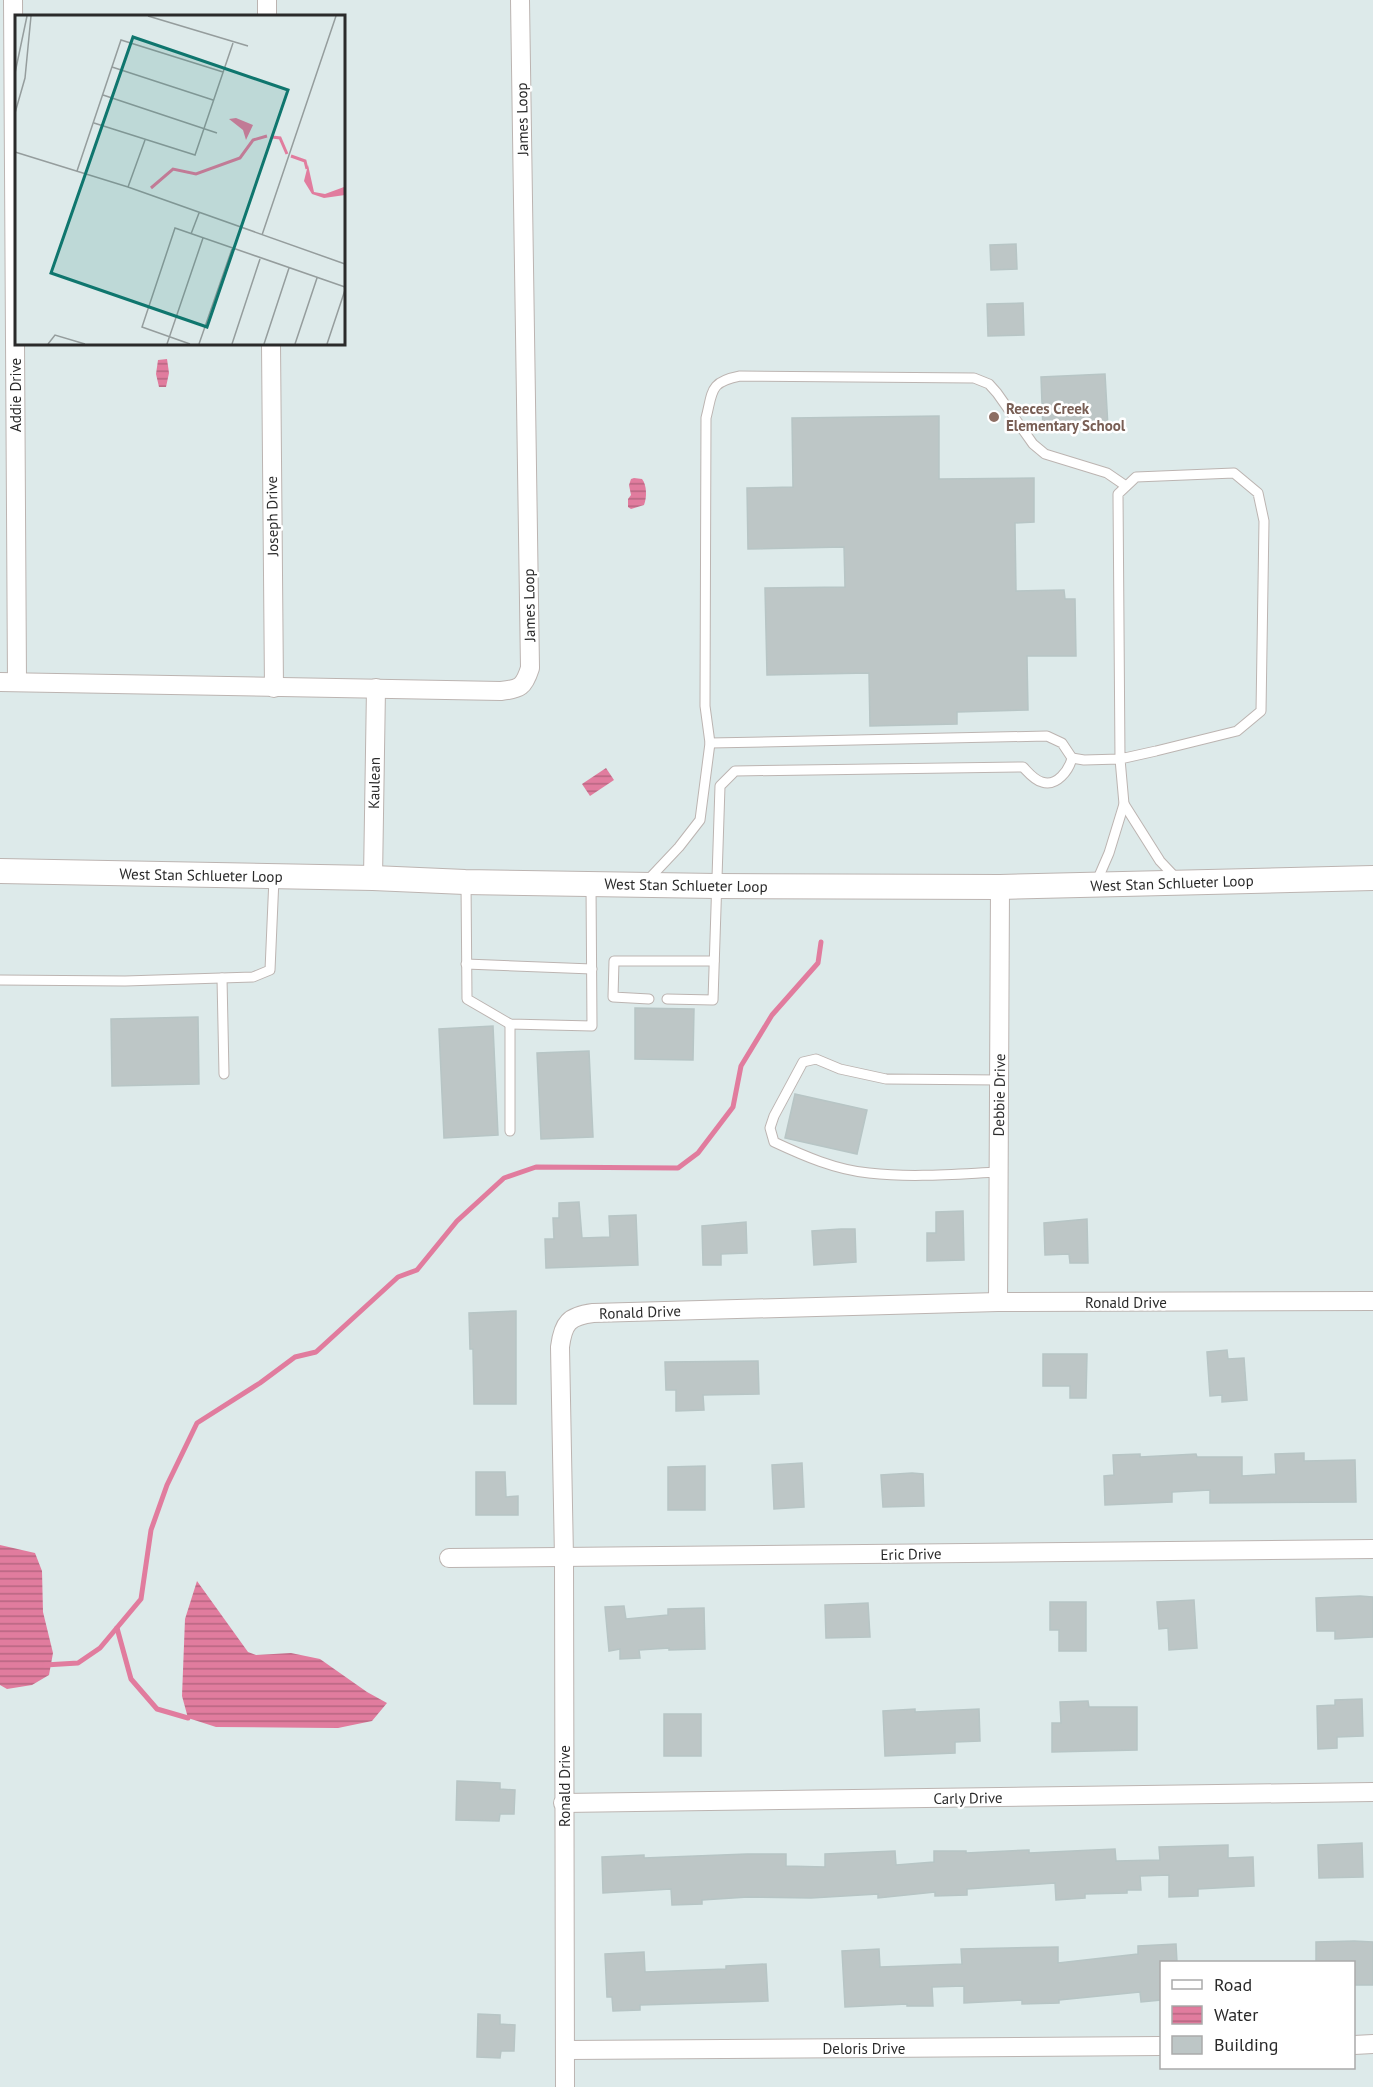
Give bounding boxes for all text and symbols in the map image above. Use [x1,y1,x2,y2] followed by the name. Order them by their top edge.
[15,15,345,345] inset map
[512,82,532,157] street label: James Loop
[6,358,25,432] street label: Addie Drive
[1006,399,1126,435] place label: Reeces Creek Elementary School
[987,410,1001,424] marker: Reeces Creek Elementary School
[262,476,282,557] street label: Joseph Drive
[519,568,539,643] street label: James Loop
[364,757,384,809] street label: Kaulean
[119,864,283,886] street label: West Stan Schlueter Loop
[1090,871,1254,895] street label: West Stan Schlueter Loop
[604,874,768,896] street label: West Stan Schlueter Loop
[989,1053,1009,1137] street label: Debbie Drive
[1085,1293,1167,1312] street label: Ronald Drive
[599,1301,681,1323] street label: Ronald Drive
[880,1544,942,1564] street label: Eric Drive
[555,1745,574,1827] street label: Ronald Drive
[933,1788,1003,1808] street label: Carly Drive
[1160,1961,1355,2069] legend
[1214,1973,1252,1996] text: Road
[1214,2003,1258,2026] text: Water
[1214,2033,1278,2056] text: Building
[823,2039,905,2058] street label: Deloris Drive

